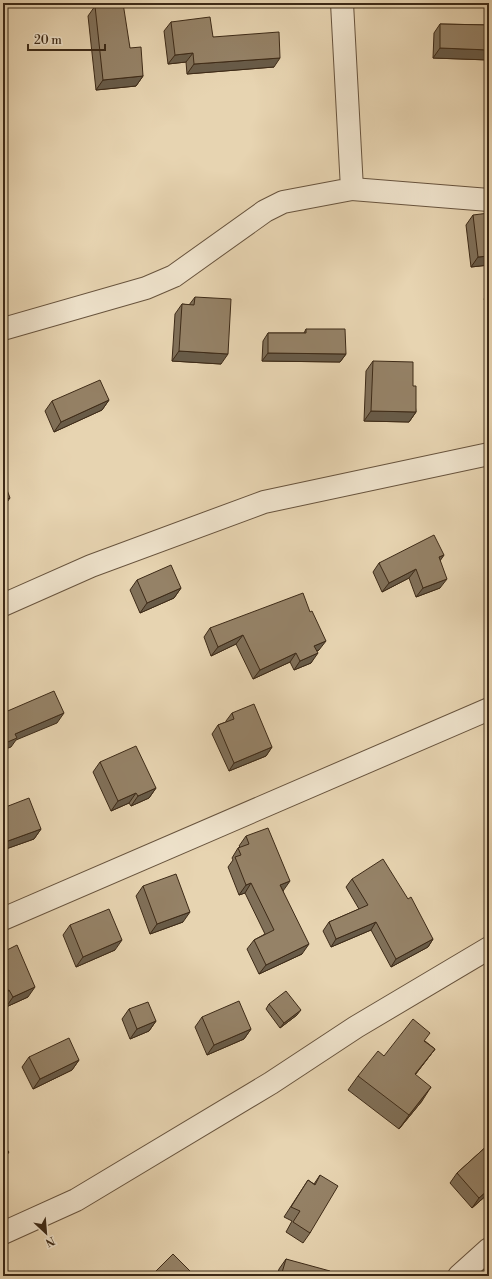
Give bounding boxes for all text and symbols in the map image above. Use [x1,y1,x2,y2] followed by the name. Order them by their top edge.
[28,26,105,52] scale bar
[34,33,62,48] text: 20 m
[26,1213,66,1253] north arrow
[43,1233,57,1249] text: N

